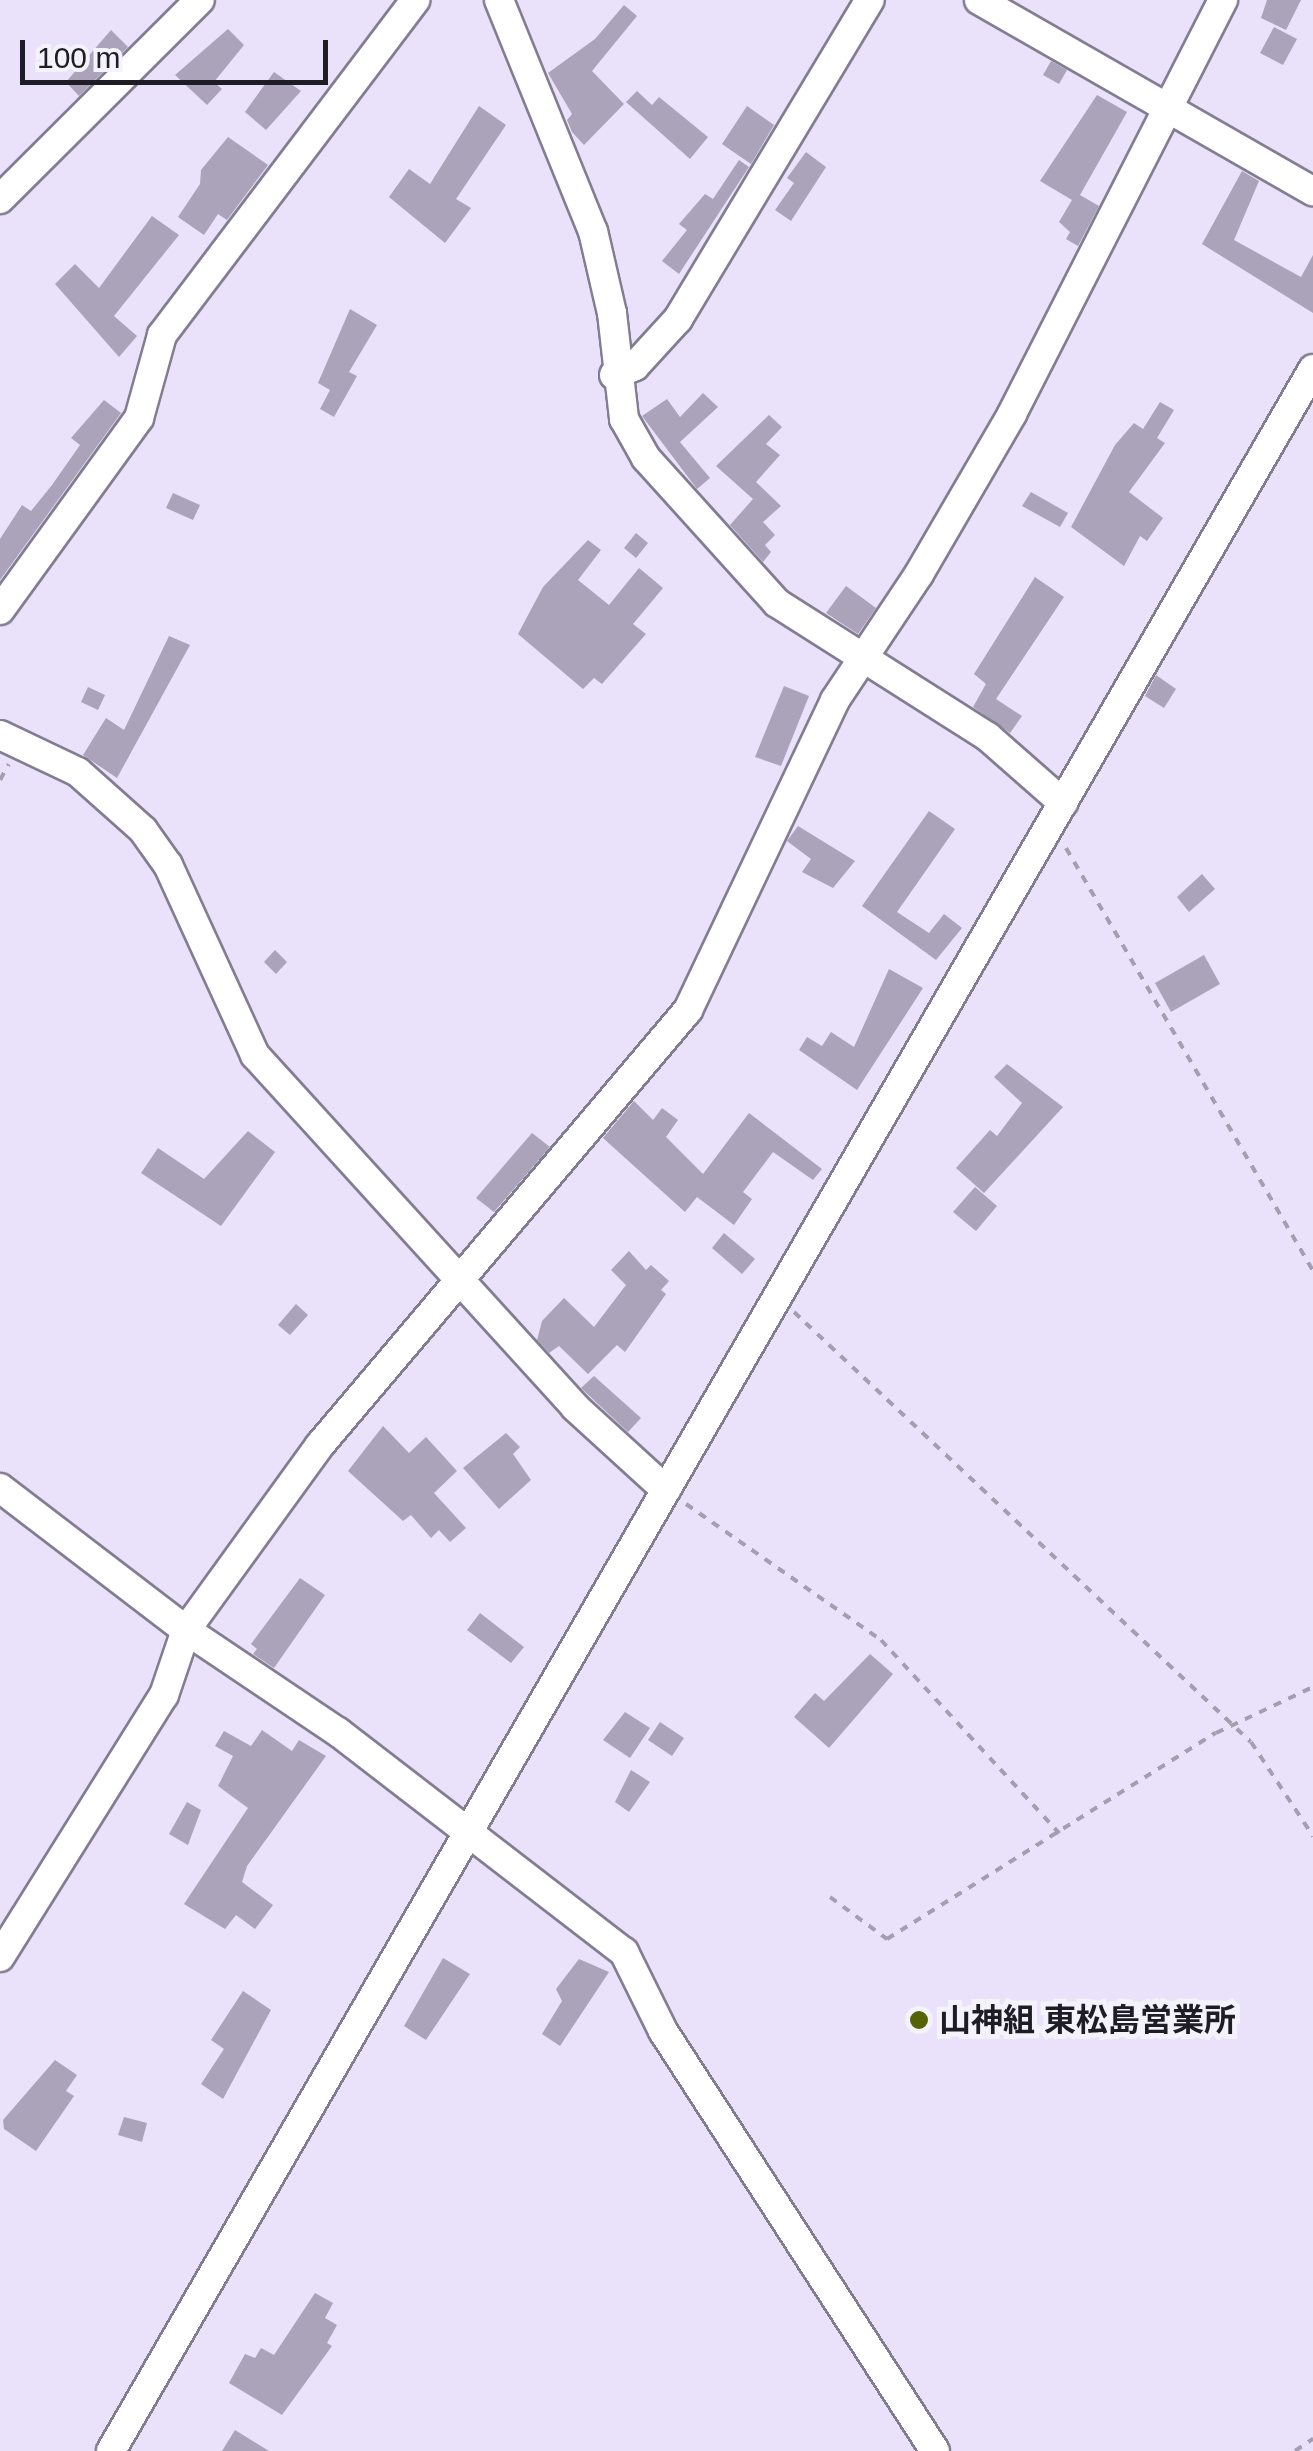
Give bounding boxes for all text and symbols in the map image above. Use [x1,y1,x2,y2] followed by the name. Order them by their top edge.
[25,20,332,82] scale bar
[37,41,120,74] text: 100 m
[939,2001,1236,2039] place label: 山神組 東松島営業所
[908,2009,930,2031] marker: 山神組 東松島営業所

